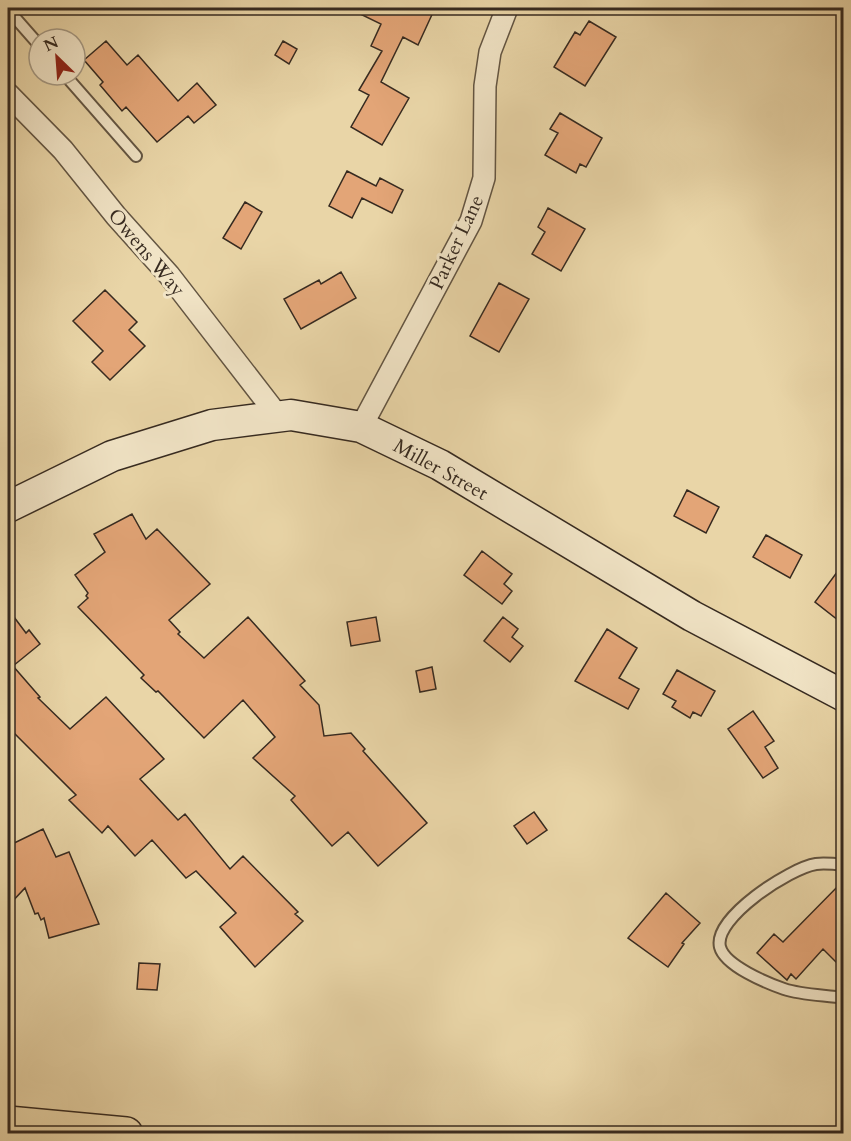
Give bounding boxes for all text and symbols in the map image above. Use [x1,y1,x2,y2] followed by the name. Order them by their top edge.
[27,27,87,87] north arrow
[40,31,62,57] text: N
[423,191,490,294] street label: Parker Lane
[102,203,192,302] street label: Owens Way
[389,432,494,507] street label: Miller Street

